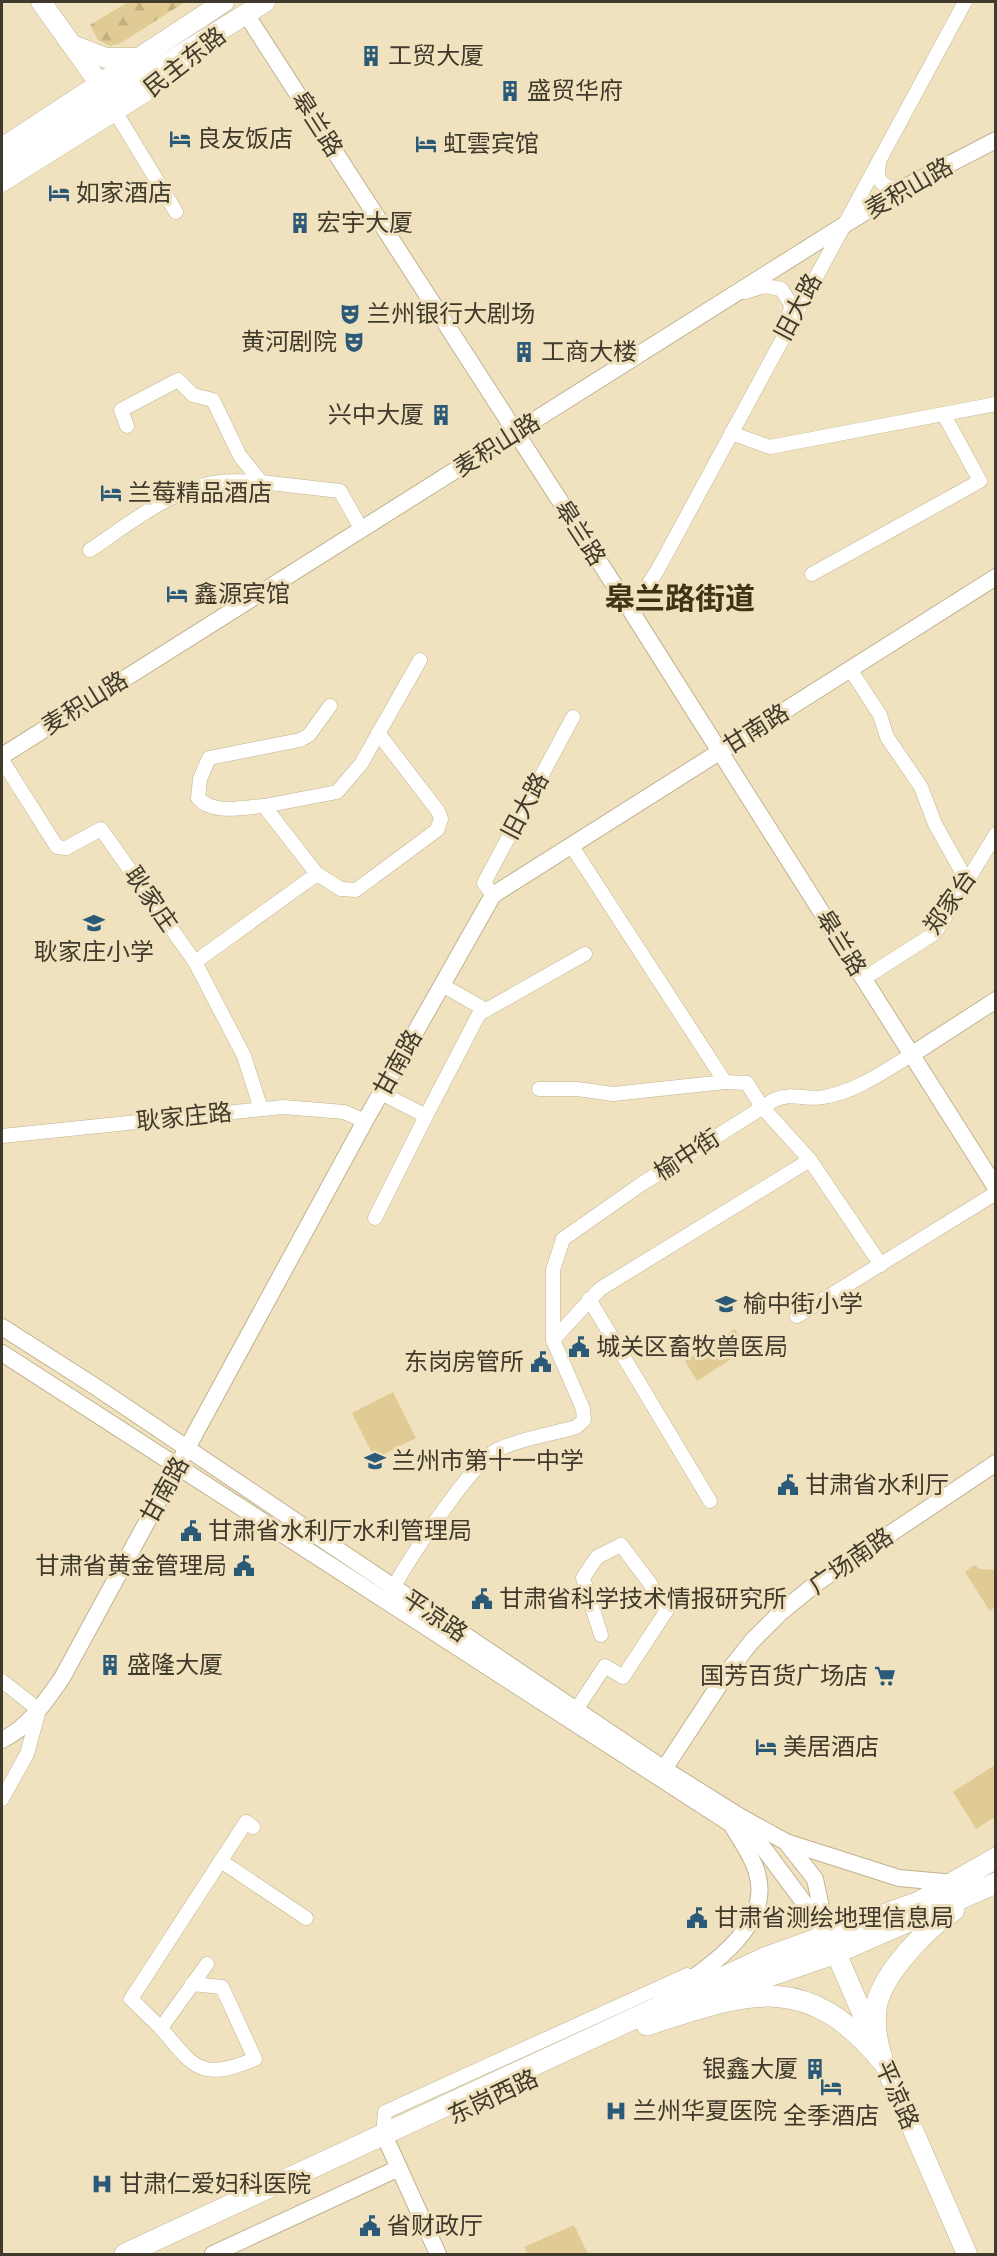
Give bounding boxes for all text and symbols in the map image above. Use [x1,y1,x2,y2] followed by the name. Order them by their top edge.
[139,22,231,102] street label: 民主东路
[359,44,383,68] building icon: 工贸大厦
[388,44,484,69] place label: 工贸大厦
[527,78,623,104] place label: 盛贸华府
[498,79,522,103] building icon: 盛贸华府
[286,87,348,161] street label: 皋兰路
[197,126,293,152] place label: 良友饭店
[168,127,192,151] hotel icon: 良友饭店
[443,131,539,157] place label: 虹雲宾馆
[414,132,438,156] hotel icon: 虹雲宾馆
[861,153,957,223] street label: 麦积山路
[76,180,172,206] place label: 如家酒店
[47,181,71,205] hotel icon: 如家酒店
[317,210,413,236] place label: 宏宇大厦
[288,211,312,235] building icon: 宏宇大厦
[770,269,826,345] street label: 旧大路
[367,301,535,327] place label: 兰州银行大剧场
[338,302,362,326] theatre icon: 兰州银行大剧场
[241,329,337,355] place label: 黄河剧院
[342,330,366,354] theatre icon: 黄河剧院
[541,339,637,365] place label: 工商大楼
[512,340,536,364] building icon: 工商大楼
[328,402,424,428] place label: 兴中大厦
[429,403,453,427] building icon: 兴中大厦
[449,409,545,481] street label: 麦积山路
[128,480,272,506] place label: 兰莓精品酒店
[99,481,123,505] hotel icon: 兰莓精品酒店
[549,496,611,570] street label: 皋兰路
[194,581,290,607] place label: 鑫源宾馆
[165,582,189,606] hotel icon: 鑫源宾馆
[605,583,755,615] district label: 皋兰路街道
[37,667,133,739] street label: 麦积山路
[719,699,793,759] street label: 甘南路
[497,768,553,844] street label: 旧大路
[120,862,182,936] street label: 耿家庄
[919,865,981,939] street label: 郑家台
[811,906,871,980] street label: 皋兰路
[82,911,106,935] school or university icon: 耿家庄小学
[34,939,154,965] place label: 耿家庄小学
[369,1025,427,1101] street label: 甘南路
[135,1099,233,1135] street label: 耿家庄路
[650,1124,724,1186] street label: 榆中街
[743,1291,863,1317] place label: 榆中街小学
[714,1292,738,1316] school or university icon: 榆中街小学
[596,1334,788,1360] place label: 城关区畜牧兽医局
[567,1335,591,1359] public building icon: 城关区畜牧兽医局
[404,1349,524,1375] place label: 东岗房管所
[529,1350,553,1374] public building icon: 东岗房管所
[392,1448,584,1474] place label: 兰州市第十一中学
[363,1449,387,1473] school or university icon: 兰州市第十一中学
[136,1452,194,1528] street label: 甘南路
[805,1472,949,1498] place label: 甘肃省水利厅
[776,1473,800,1497] public building icon: 甘肃省水利厅
[208,1518,472,1544] place label: 甘肃省水利厅水利管理局
[179,1519,203,1543] public building icon: 甘肃省水利厅水利管理局
[804,1523,898,1599] street label: 广场南路
[35,1553,227,1579] place label: 甘肃省黄金管理局
[232,1554,256,1578] public building icon: 甘肃省黄金管理局
[398,1585,472,1647] street label: 平凉路
[499,1586,787,1612] place label: 甘肃省科学技术情报研究所
[470,1587,494,1611] public building icon: 甘肃省科学技术情报研究所
[127,1652,223,1678] place label: 盛隆大厦
[98,1653,122,1677] building icon: 盛隆大厦
[700,1663,868,1689] place label: 国芳百货广场店
[873,1664,897,1688] supermarket icon: 国芳百货广场店
[783,1734,879,1760] place label: 美居酒店
[754,1735,778,1759] hotel icon: 美居酒店
[714,1905,954,1931] place label: 甘肃省测绘地理信息局
[685,1906,709,1930] public building icon: 甘肃省测绘地理信息局
[702,2056,798,2082] place label: 银鑫大厦
[803,2057,827,2081] building icon: 银鑫大厦
[870,2057,924,2133] street label: 平凉路
[444,2065,542,2129] street label: 东岗西路
[819,2075,843,2099] hotel icon: 全季酒店
[633,2098,777,2124] place label: 兰州华夏医院
[604,2099,628,2123] hospital icon: 兰州华夏医院
[783,2103,879,2129] place label: 全季酒店
[119,2171,311,2197] place label: 甘肃仁爱妇科医院
[90,2172,114,2196] hospital icon: 甘肃仁爱妇科医院
[387,2213,483,2239] place label: 省财政厅
[358,2214,382,2238] public building icon: 省财政厅

